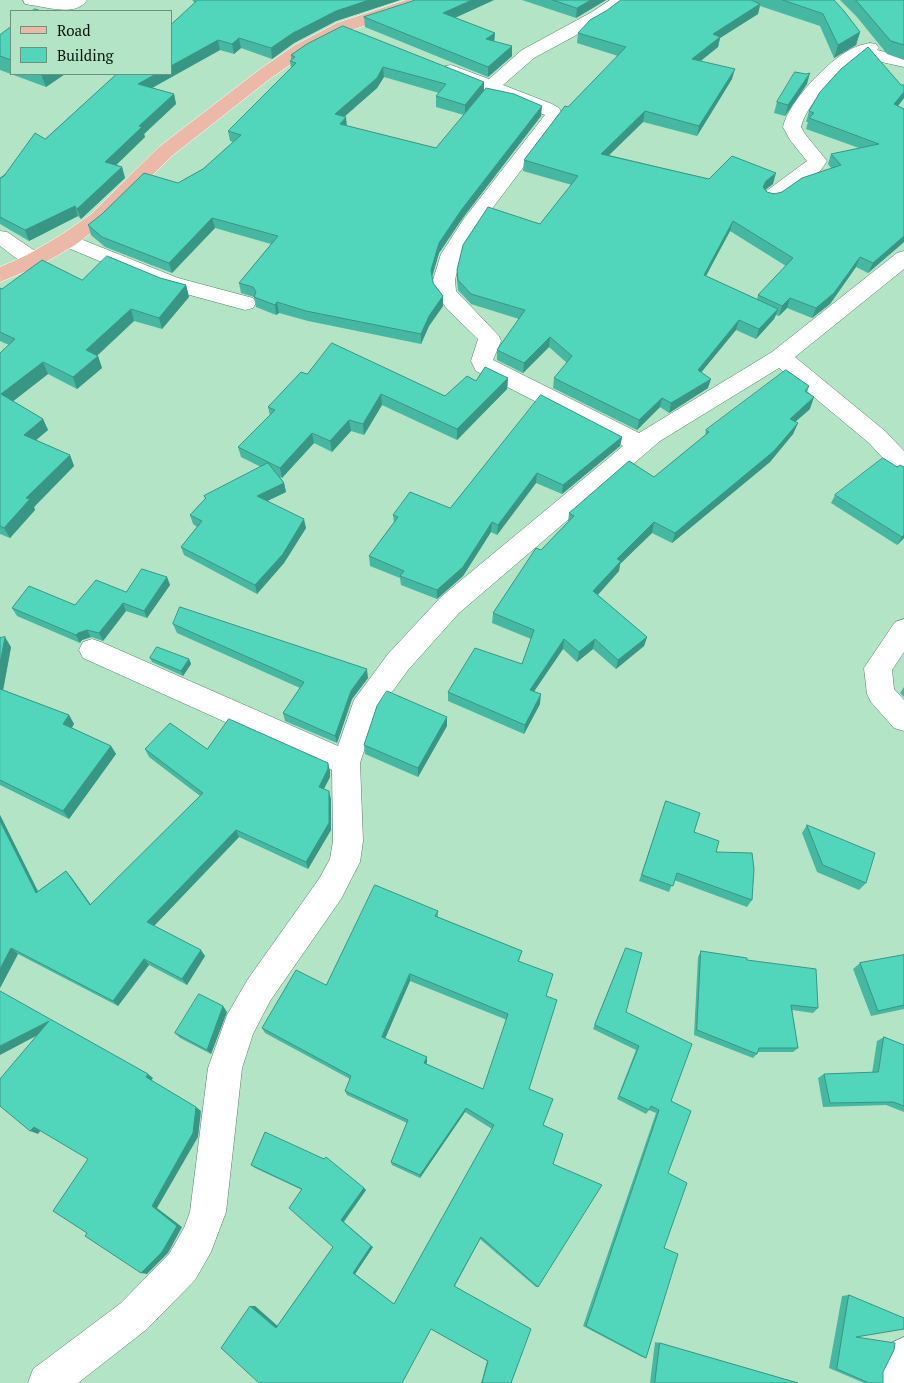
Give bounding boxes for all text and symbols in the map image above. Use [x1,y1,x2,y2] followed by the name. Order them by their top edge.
[10,10,172,75] legend
[57,20,90,40] text: Road
[57,45,114,65] text: Building

